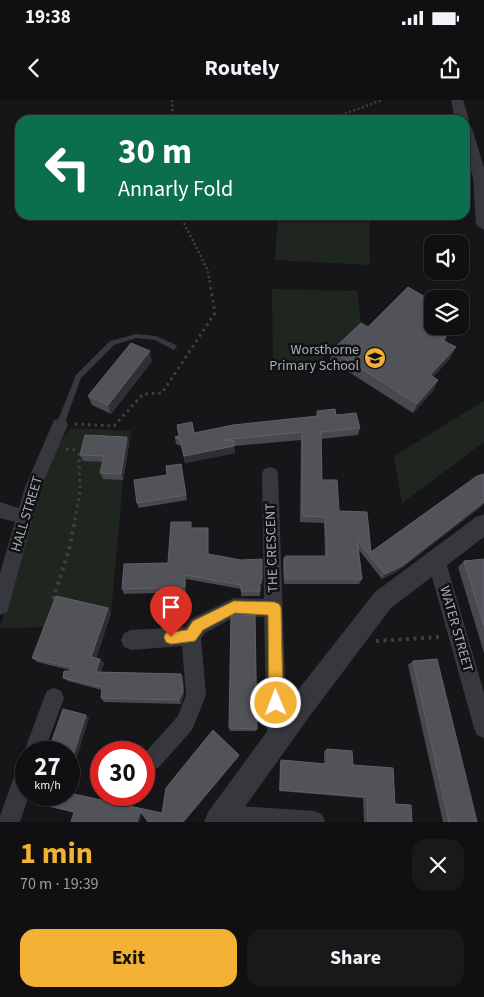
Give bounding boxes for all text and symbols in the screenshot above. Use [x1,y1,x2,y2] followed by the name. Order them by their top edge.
[25,4,71,31] text: 19:38
[204,52,280,84] text: Routely
[20,54,48,82] icon: back
[436,54,464,82] icon: share
[118,127,192,177] text: 30 m
[35,135,100,200] icon: left
[118,173,233,205] text: Annarly Fold
[424,235,469,335] map controls
[424,235,469,280] button: sound
[424,290,469,335] button: layers
[269,340,359,376] place label: Worsthorne Primary School
[363,346,387,370] school or university icon: Worsthorne Primary School
[6,473,48,554] street label: HALL STREET
[260,502,284,593] street label: THE CRESCENT
[434,584,478,675] street label: WATER STREET
[150,586,192,637] pin
[157,593,185,621] icon: arrive
[249,676,301,728] position arrow
[90,741,155,806] speed limit sign: 30
[34,749,61,785] text: 27
[34,777,61,794] text: km/h
[20,832,93,875] text: 1 min
[412,839,464,891] button: close
[20,873,99,895] text: 70 m · 19:39
[20,929,237,987] button: Exit
[247,929,464,987] button: Share

